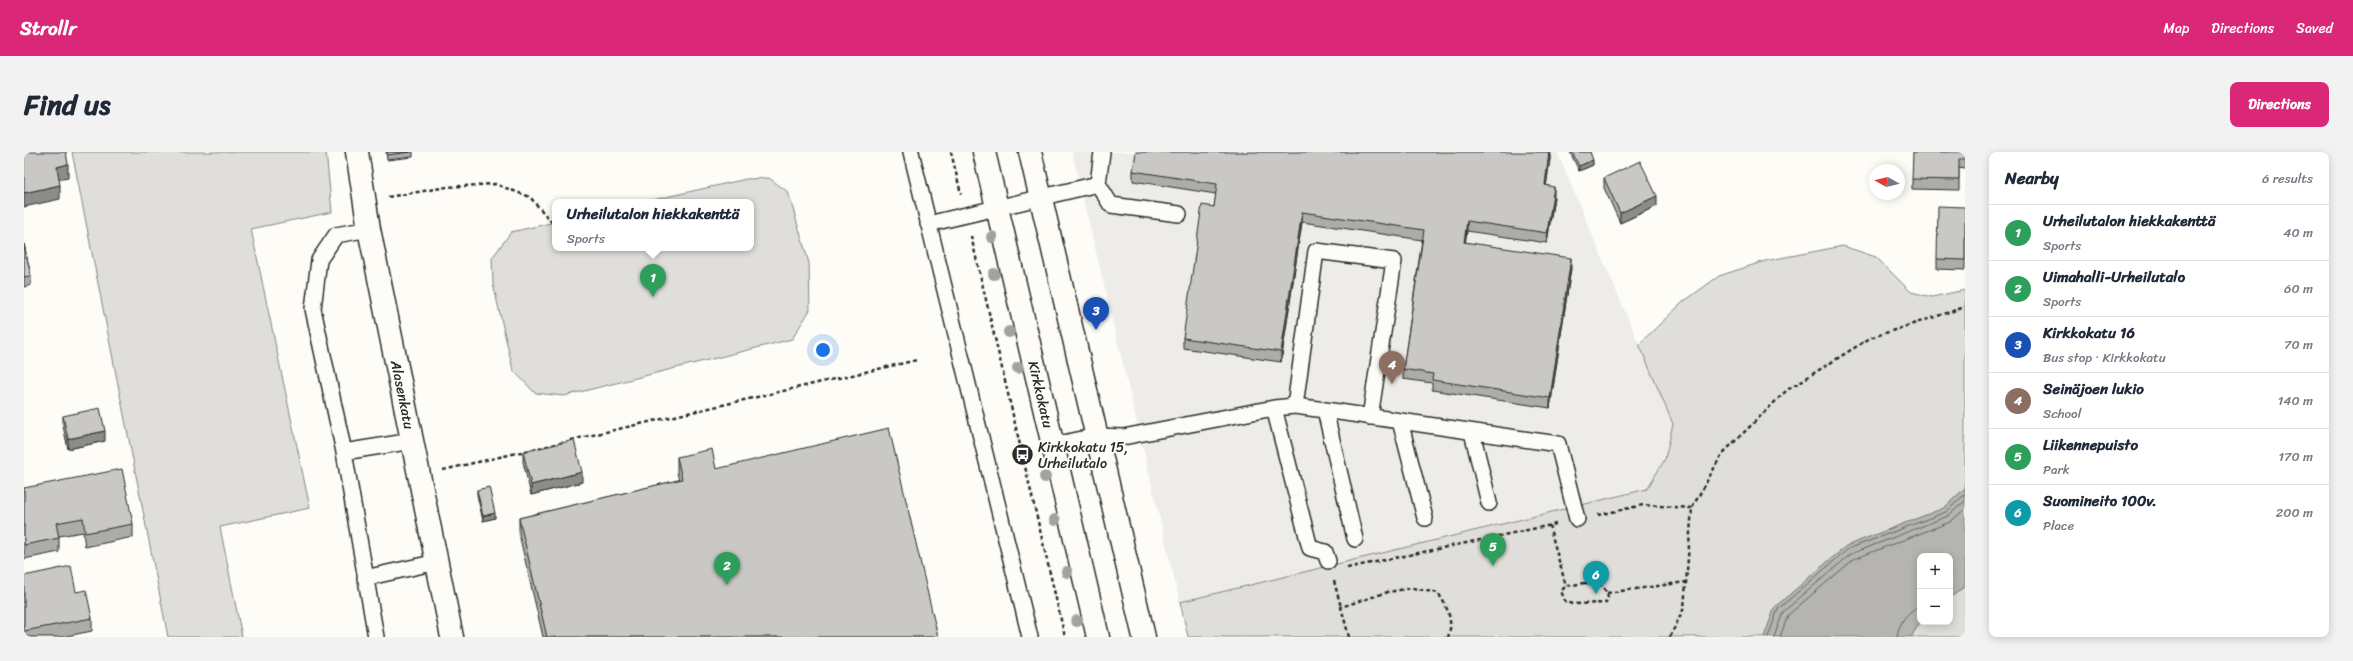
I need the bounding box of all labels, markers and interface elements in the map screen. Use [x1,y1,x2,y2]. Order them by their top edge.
text: Strollr [20,12,76,45]
text: Map [2163,16,2189,41]
text: Directions [2211,16,2274,41]
text: Saved [2296,16,2333,41]
text: Find us [24,80,111,129]
button: Directions [2230,82,2329,127]
text: Nearby [2005,163,2059,193]
north arrow [1869,164,1905,200]
text: 6 results [2262,167,2313,190]
popup [552,199,754,251]
text: Urheilutalon hiekkakenttä [567,201,739,227]
text: Urheilutalon hiekkakenttä [2043,208,2216,234]
text: 1 [2015,221,2021,244]
text: 40 m [2283,221,2313,244]
text: Sports [567,227,605,250]
text: Sports [2043,234,2081,257]
pin: 1 [640,264,666,297]
text: Uimahalli-Urheilutalo [2043,264,2185,290]
text: 2 [2014,277,2022,300]
text: 60 m [2284,277,2313,300]
text: Sports [2043,290,2081,313]
pin: 3 [1083,297,1109,330]
text: Kirkkokatu 16 [2043,320,2135,346]
text: 3 [2014,333,2022,356]
text: 70 m [2284,333,2313,356]
your location [813,340,833,360]
text: Bus stop · Kirkkokatu [2043,346,2166,369]
pin: 4 [1379,351,1405,384]
street label: Alasenkatu [383,357,422,432]
street label: Kirkkokatu [1021,358,1061,431]
text: Seinäjoen lukio [2043,376,2144,402]
text: 4 [2014,389,2022,412]
text: 140 m [2278,389,2313,412]
text: School [2043,402,2081,425]
text: Liikennepuisto [2043,432,2138,458]
place label: Kirkkokatu 15, Urheilutalo [1038,435,1128,476]
bus stop icon: Kirkkokatu 15, Urheilutalo [1010,442,1036,468]
text: 5 [2014,445,2022,468]
text: 170 m [2278,445,2313,468]
text: Park [2043,458,2070,481]
text: Suomineito 100v. [2043,488,2157,514]
text: 6 [2014,501,2022,524]
text: 200 m [2276,501,2313,524]
text: Place [2043,514,2074,537]
pin: 5 [1480,533,1506,566]
pin: 2 [714,552,740,585]
map controls [1917,553,1953,625]
button: + [1917,553,1953,589]
pin: 6 [1583,561,1609,594]
button: − [1917,589,1953,625]

